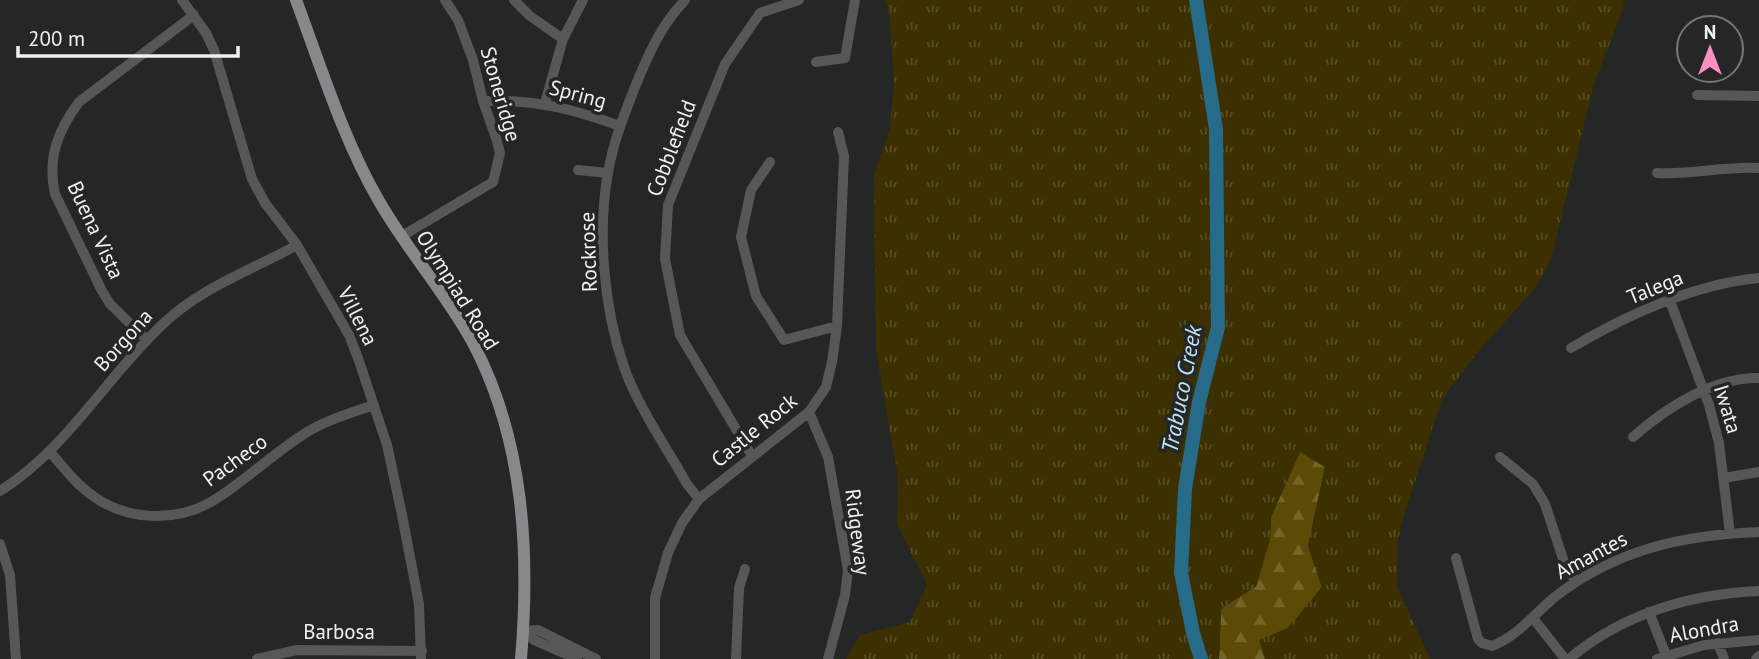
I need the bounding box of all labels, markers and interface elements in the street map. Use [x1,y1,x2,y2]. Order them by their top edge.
scale bar [18,14,238,58]
north arrow [1675,14,1745,84]
text: N [1704,20,1716,44]
text: 200 m [28,25,85,52]
street label: Stoneridge [475,43,527,145]
street label: Spring [546,73,610,115]
street label: Cobblefield [640,96,702,200]
street label: Buena Vista [62,177,130,283]
street label: Rockrose [573,211,603,293]
street label: Olympiad Road [410,225,506,355]
street label: Talega [1623,264,1687,310]
street label: Villena [331,281,384,350]
street label: Borgona [88,303,158,377]
water label: Trabuco Creek [1154,321,1208,455]
street label: Iwata [1708,381,1748,437]
street label: Castle Rock [706,387,802,473]
street label: Pacheco [198,428,272,492]
street label: Ridgeway [839,487,877,577]
street label: Amantes [1550,525,1632,585]
street label: Alondra [1667,610,1741,648]
street label: Barbosa [303,618,375,645]

